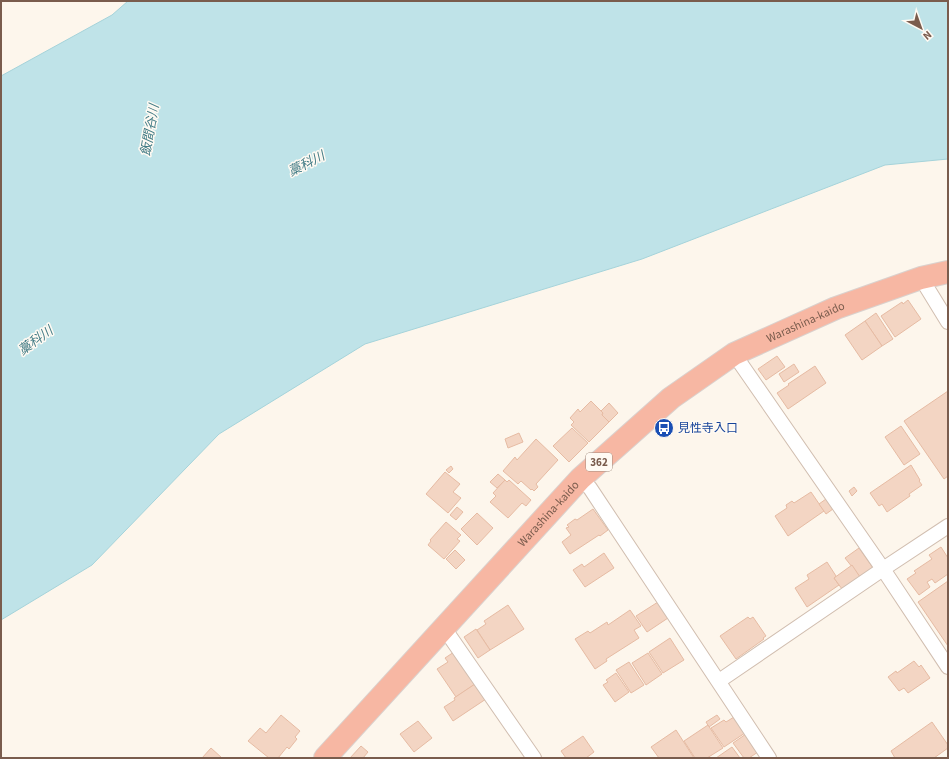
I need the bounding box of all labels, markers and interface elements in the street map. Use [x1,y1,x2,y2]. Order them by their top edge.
north arrow [901,8,941,48]
text: N [920,27,935,43]
water label: 飯間谷川 [137,101,164,157]
water label: 藁科川 [285,146,330,181]
street label: Warashina-kaido [764,298,847,347]
water label: 藁科川 [15,321,58,360]
bus stop icon: 見性寺入口 [653,417,675,439]
place label: 見性寺入口 [678,420,738,437]
road number: 362 [586,453,612,471]
street label: Warashina-kaido [514,477,583,551]

